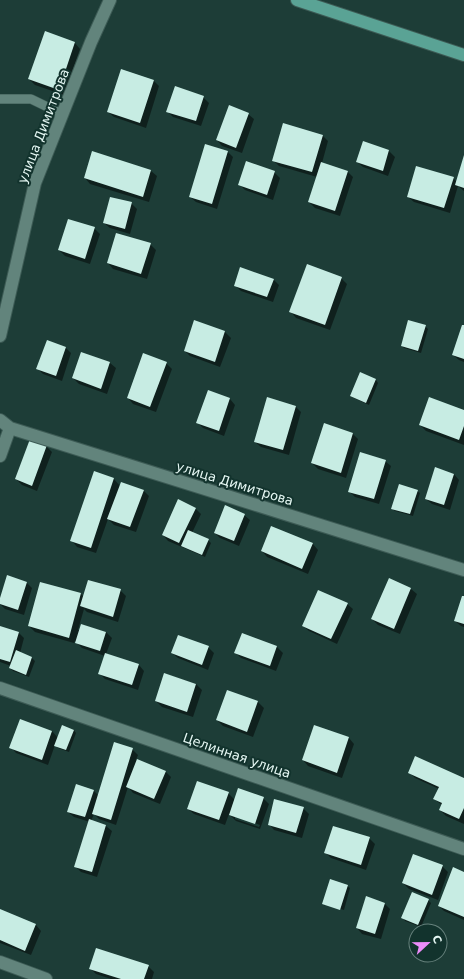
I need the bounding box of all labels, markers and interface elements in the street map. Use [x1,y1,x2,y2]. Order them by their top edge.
street label: улица Димитрова [15,67,72,186]
street label: улица Димитрова [174,459,295,508]
street label: Целинная улица [181,730,293,781]
north arrow [408,923,448,963]
text: С [429,933,444,946]

